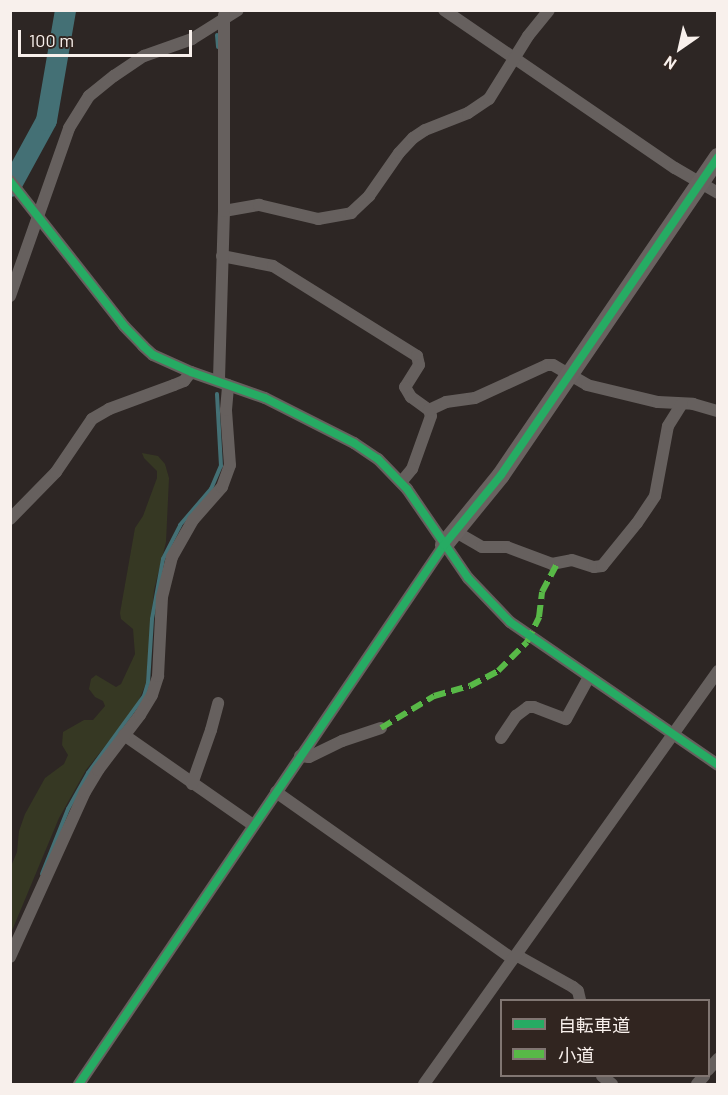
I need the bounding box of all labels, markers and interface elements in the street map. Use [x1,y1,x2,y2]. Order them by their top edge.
scale bar [21,18,195,56]
north arrow [650,18,710,78]
text: 100 m [29,29,74,51]
text: N [660,52,679,74]
legend [500,999,710,1077]
text: 自転車道 [558,1014,630,1036]
text: 小道 [558,1044,594,1066]

